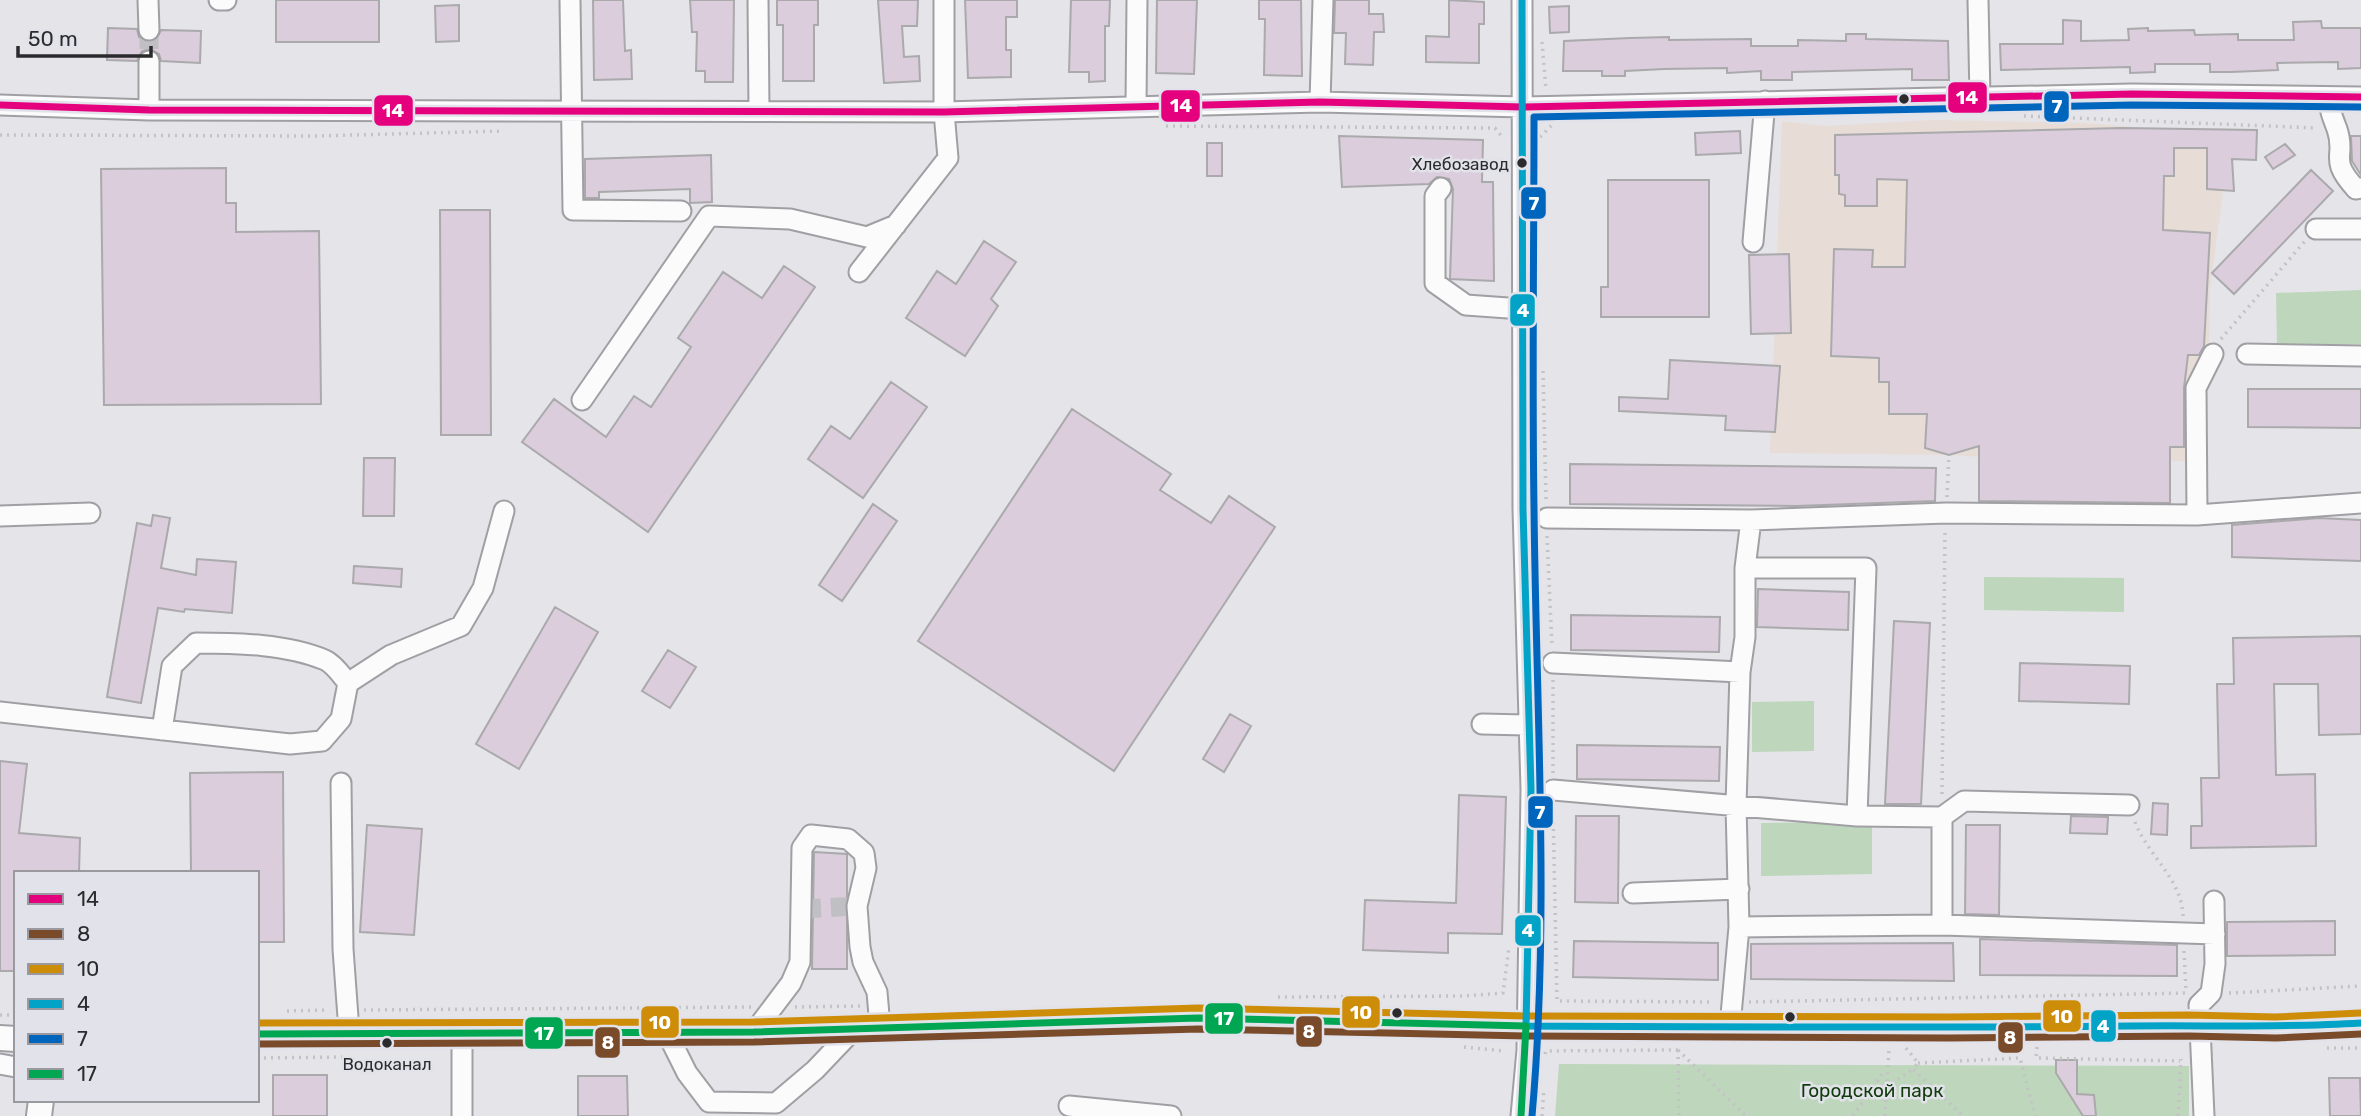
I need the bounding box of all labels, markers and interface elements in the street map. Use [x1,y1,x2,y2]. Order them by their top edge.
scale bar [18,14,150,58]
text: 50 m [28,26,78,51]
line badge: 14 [1947,81,1988,114]
text: 14 [1956,86,1978,109]
line badge: 14 [1160,89,1201,123]
line badge: 7 [2043,90,2070,123]
unlabelled marker [1897,92,1911,106]
line badge: 14 [373,94,414,127]
text: 14 [1170,94,1192,117]
text: 7 [2052,95,2063,118]
text: 14 [382,99,404,122]
place label: Хлебозавод [1412,154,1509,174]
marker: Хлебозавод [1515,156,1529,170]
line badge: 7 [1520,186,1547,220]
text: 7 [1529,192,1540,215]
line badge: 4 [1509,293,1536,327]
text: 4 [1517,299,1530,322]
line badge: 7 [1527,795,1554,829]
text: 7 [1535,801,1546,824]
legend [14,871,259,1102]
text: 14 [77,886,99,911]
line badge: 4 [1514,914,1542,947]
text: 4 [1522,919,1535,942]
text: 8 [77,921,90,946]
text: 10 [77,956,99,981]
text: 4 [77,991,90,1016]
line badge: 10 [1341,995,1381,1029]
line badge: 10 [2042,999,2082,1033]
text: 10 [1350,1001,1372,1024]
line badge: 17 [1204,1002,1244,1035]
line badge: 10 [640,1005,680,1039]
text: 10 [2051,1005,2073,1028]
unlabelled marker [1390,1006,1404,1020]
text: 17 [1214,1007,1234,1030]
line badge: 4 [2090,1009,2117,1043]
unlabelled marker [1783,1010,1797,1024]
text: 10 [649,1011,671,1034]
line badge: 8 [1295,1015,1323,1048]
text: 4 [2097,1015,2110,1038]
line badge: 17 [524,1016,564,1050]
text: 8 [1303,1020,1316,1043]
line badge: 8 [1997,1021,2024,1054]
text: 17 [534,1022,554,1045]
text: 7 [77,1026,88,1051]
line badge: 8 [594,1026,621,1059]
text: 8 [2004,1026,2017,1049]
text: 8 [602,1031,615,1054]
marker: Водоканал [380,1036,394,1050]
place label: Водоканал [342,1054,432,1074]
text: 17 [77,1061,97,1086]
park label: Городской парк [1801,1079,1943,1102]

